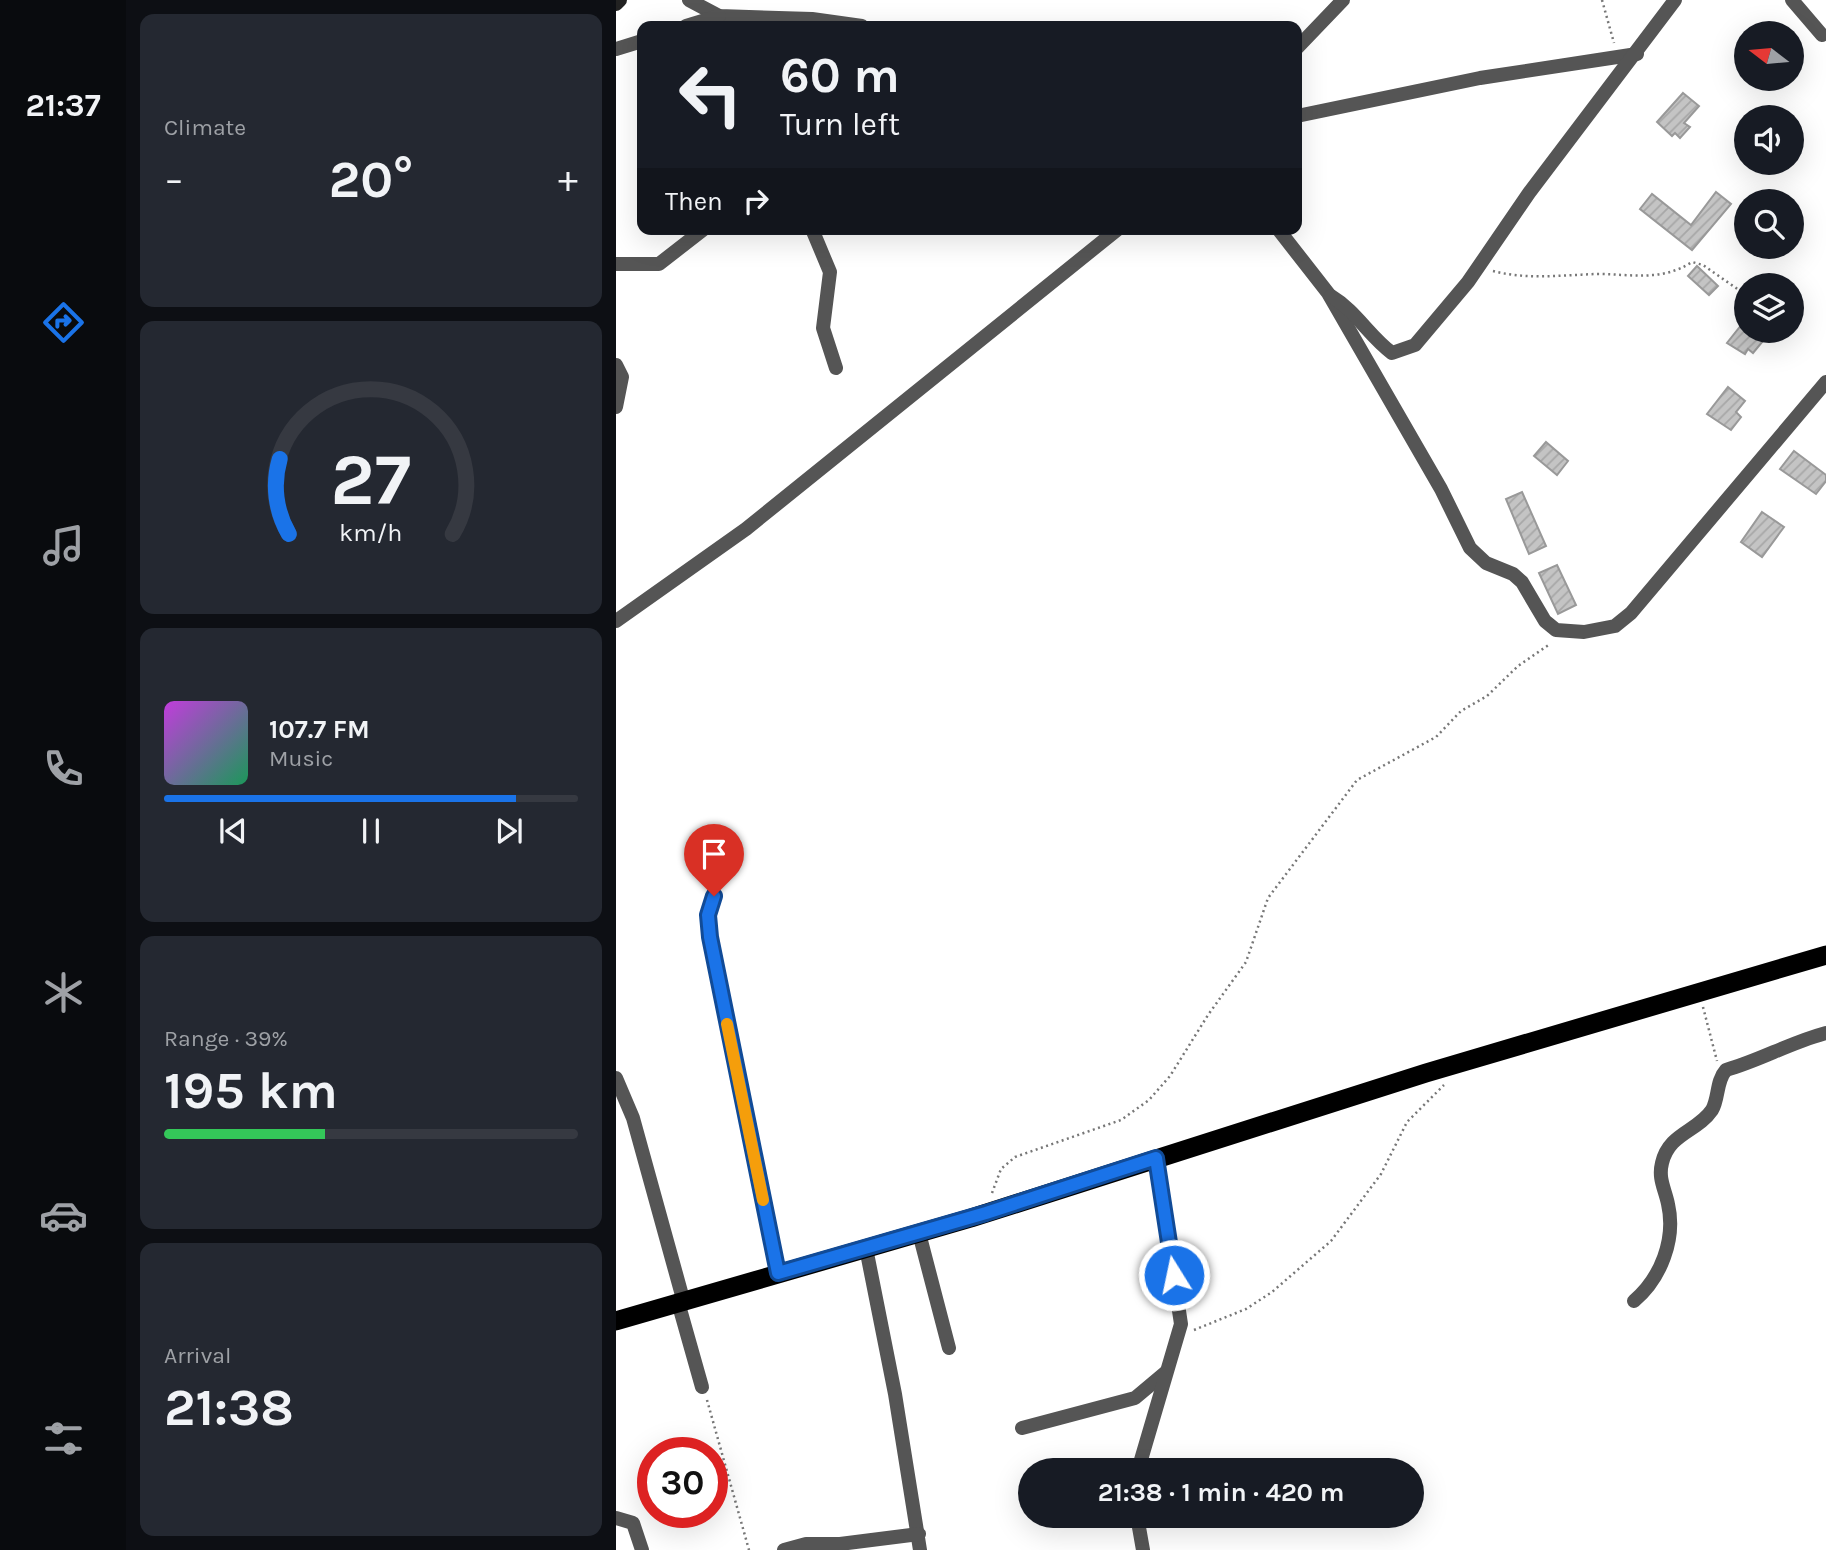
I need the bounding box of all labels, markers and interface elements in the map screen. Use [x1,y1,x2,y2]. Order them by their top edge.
north arrow [1734,21,1804,91]
map controls [1734,21,1804,343]
text: 60 m [780,47,900,104]
icon: left [665,49,756,140]
text: 21:37 [25,87,101,124]
button: sound [1734,105,1804,175]
text: Turn left [780,106,900,143]
text: Climate [164,114,246,141]
text: 20° [329,149,413,210]
text: − [164,157,184,202]
text: + [558,157,578,202]
icon: right [737,182,775,220]
text: Then [665,186,723,217]
button: search [1734,189,1804,259]
button: layers [1734,273,1804,343]
icon: directions [39,298,88,347]
text: 27 [331,437,411,522]
text: km/h [339,518,403,547]
icon: music [39,521,88,570]
text: 107.7 FM [269,714,370,745]
icon: phone [39,744,88,793]
text: Music [269,745,333,772]
icon: previous [214,812,252,850]
icon: pause [352,812,390,850]
icon: next [490,812,528,850]
pin [684,824,744,896]
icon: arrive [695,835,733,873]
icon: climate [39,968,88,1017]
text: Range · 39% [164,1025,288,1052]
text: 195 km [164,1060,338,1121]
icon: car [39,1191,88,1240]
position arrow [1137,1238,1211,1312]
text: Arrival [164,1342,231,1369]
text: 21:38 [164,1377,294,1438]
icon: filters [39,1414,88,1463]
speed limit sign: 30 [637,1437,728,1528]
text: 21:38 · 1 min · 420 m [1098,1477,1344,1508]

